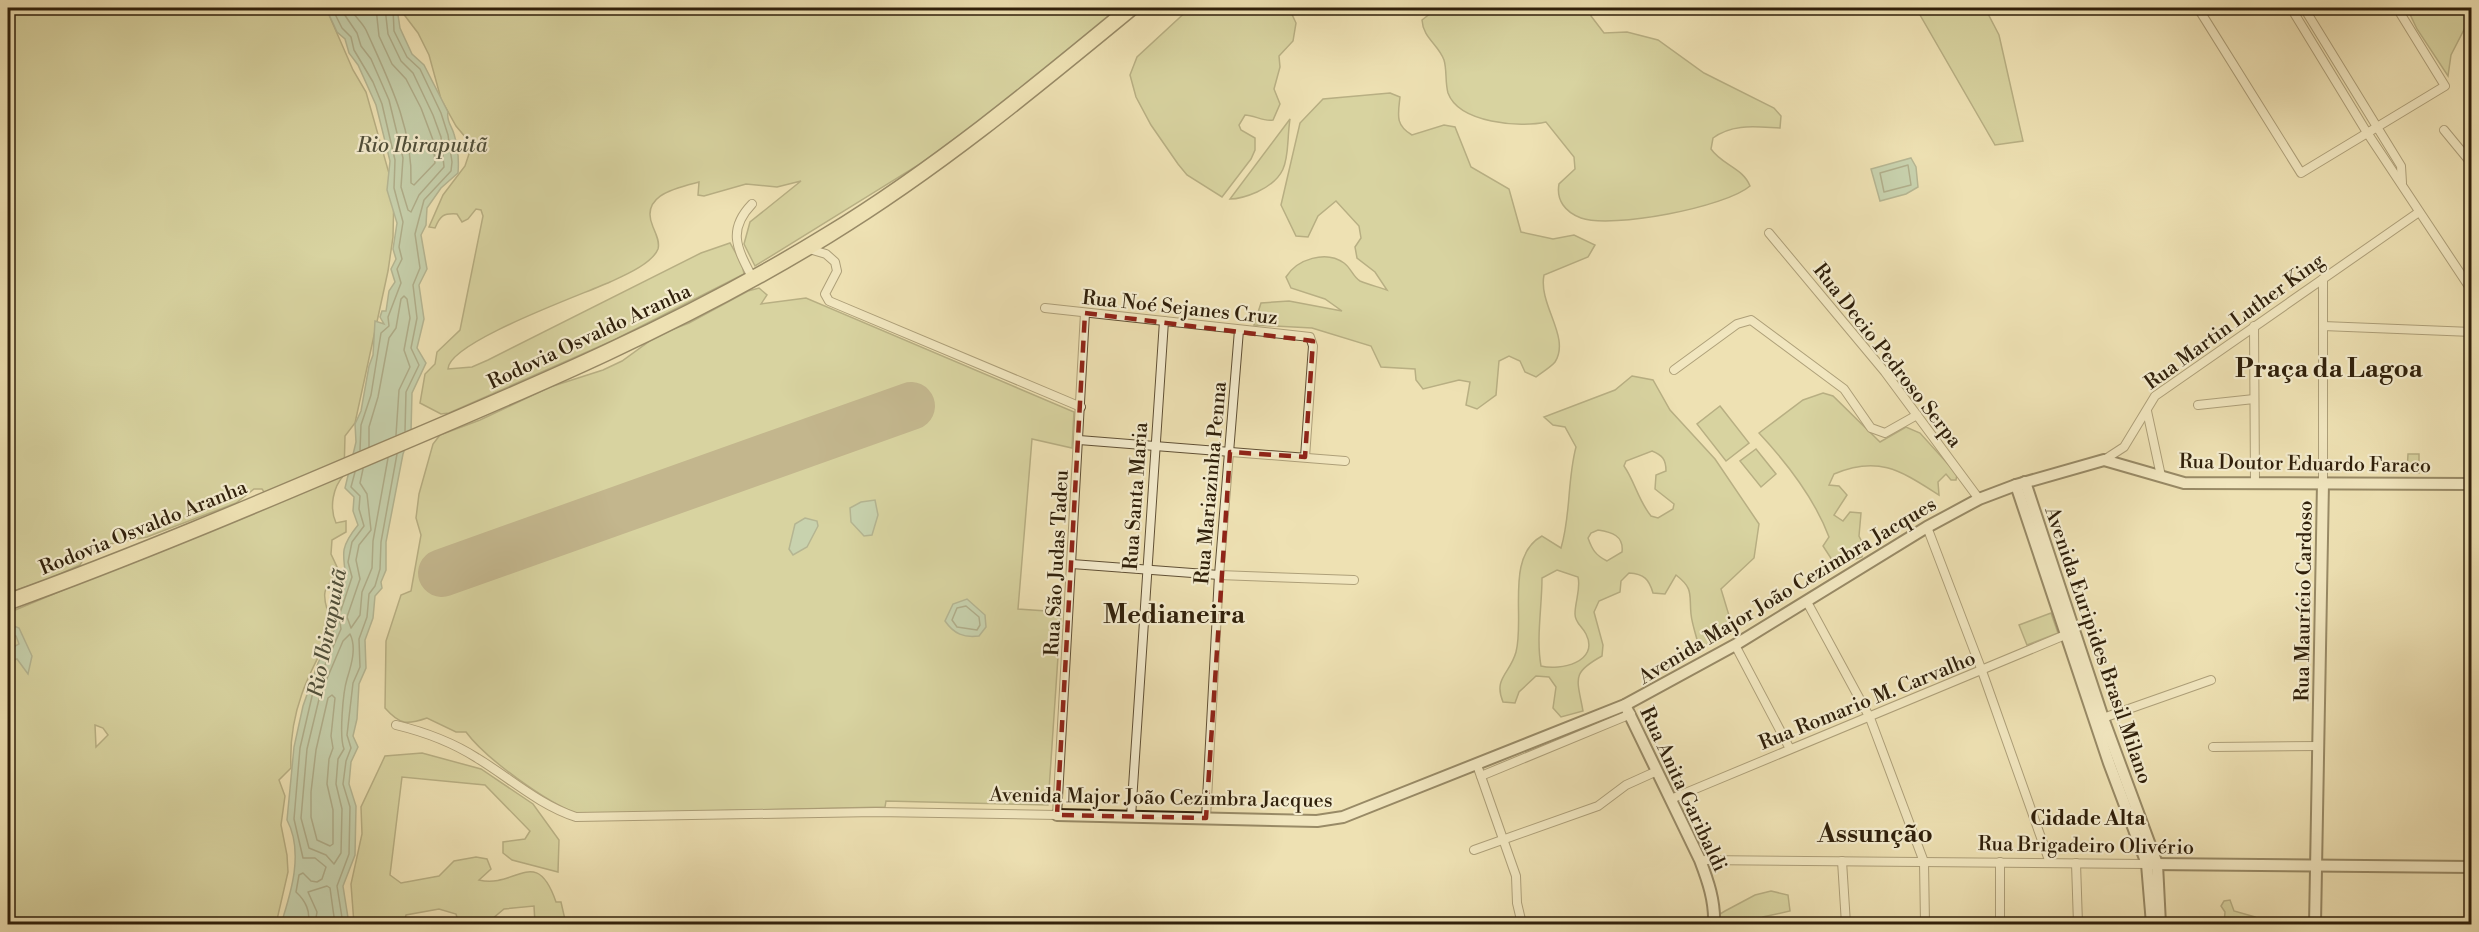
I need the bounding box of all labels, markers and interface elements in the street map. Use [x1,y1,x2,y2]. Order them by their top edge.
water label: Rio Ibirapuitã [356,133,488,159]
street label: Rua Martin Luther King [2140,248,2330,396]
street label: Rua Decio Pedroso Serpa [1807,259,1967,454]
street label: Rodovia Osvaldo Aranha [484,279,696,396]
street label: Rua Noé Sejanes Cruz [1081,286,1279,331]
district label: Praça da Lagoa [2235,353,2424,385]
street label: Rua Mariazinha Penna [1190,380,1233,586]
street label: Rua Santa Maria [1119,420,1154,571]
street label: Rua Doutor Eduardo Faraco [2179,450,2431,479]
street label: Rua São Judas Tadeu [1040,469,1075,657]
street label: Rodovia Osvaldo Aranha [36,475,252,582]
street label: Avenida Major João Cezimbra Jacques [1633,492,1941,691]
street label: Rua Maurício Cardoso [2290,500,2319,702]
street label: Avenida Euripides Brasil Milano [2038,503,2157,787]
water label: Rio Ibirapuitã [303,566,353,701]
district label: Medianeira [1103,599,1246,631]
street label: Rua Romario M. Carvalho [1755,646,1980,756]
street label: Rua Anita Garibaldi [1633,703,1732,876]
street label: Avenida Major João Cezimbra Jacques [988,783,1333,814]
district label: Cidade Alta [2030,806,2146,832]
district label: Assunção [1816,818,1933,850]
street label: Rua Brigadeiro Olivério [1978,832,2194,861]

